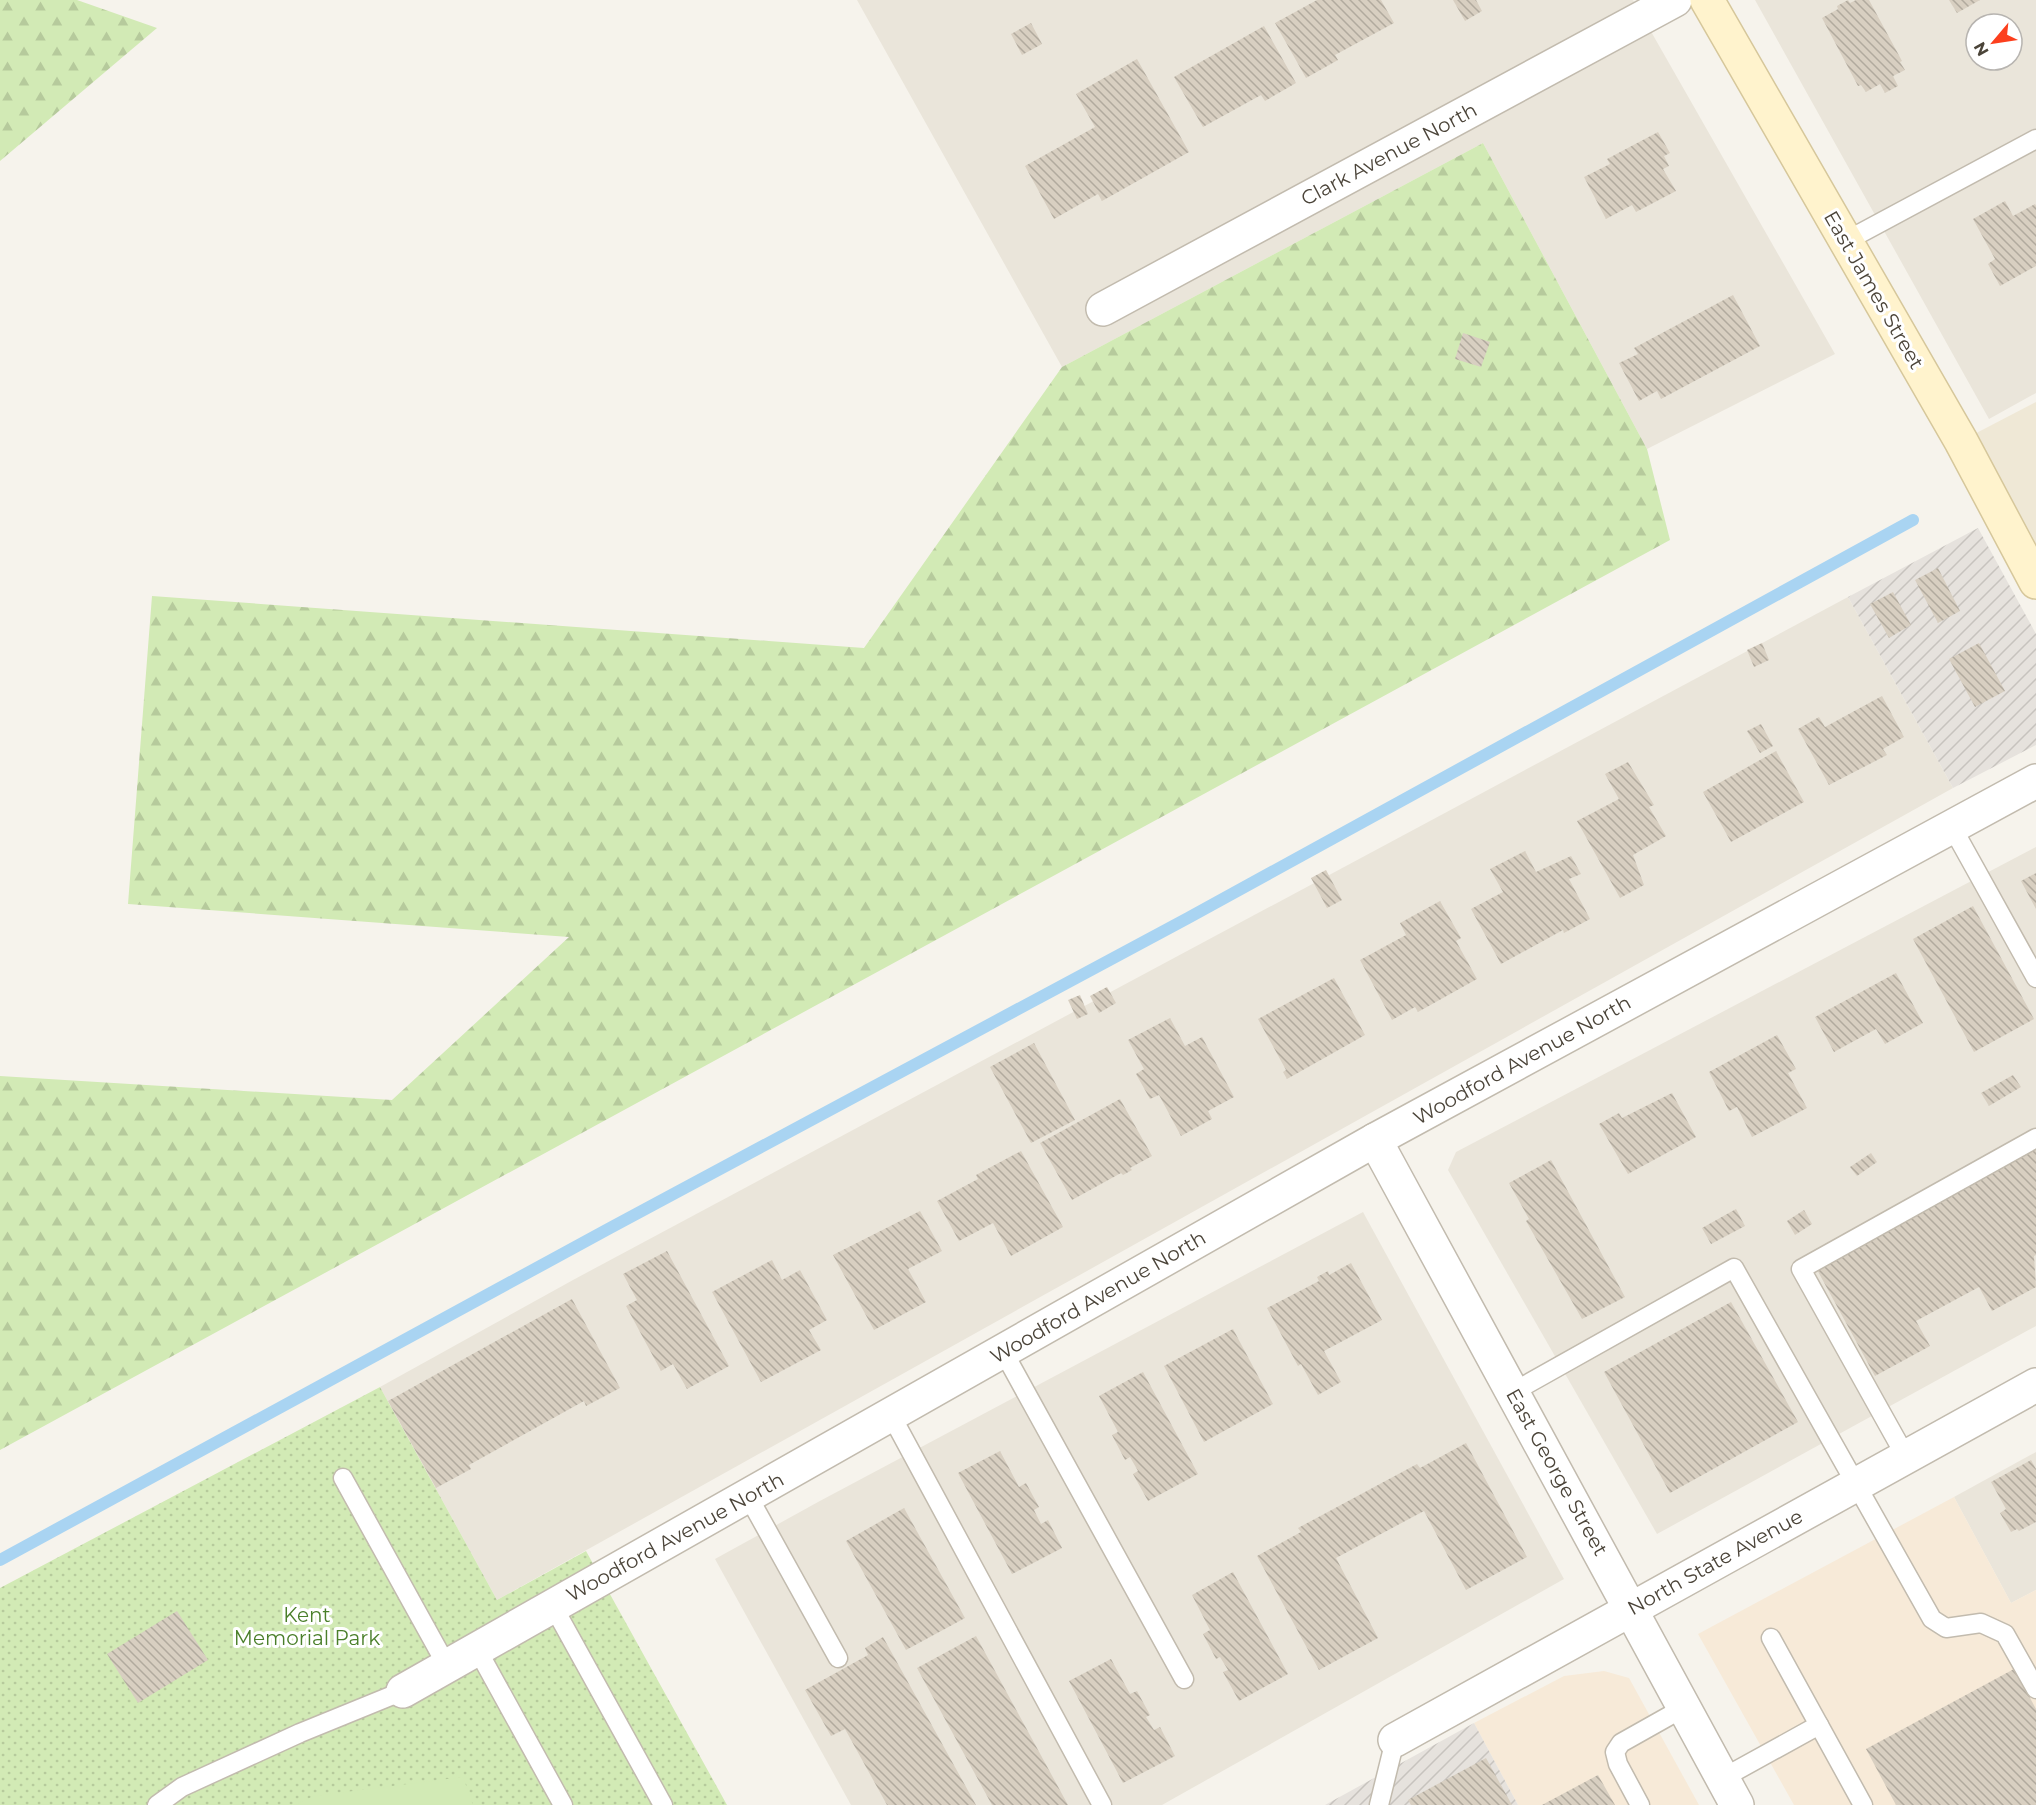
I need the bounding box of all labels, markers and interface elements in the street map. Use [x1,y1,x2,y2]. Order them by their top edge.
north arrow [1964,12,2024,72]
text: N [1970,39,1993,59]
street label: Clark Avenue North [1297,97,1481,211]
street label: East James Street [1819,207,1929,373]
street label: Woodford Avenue North [1409,990,1635,1130]
street label: Woodford Avenue North [986,1225,1210,1369]
street label: East George Street [1501,1384,1613,1560]
street label: Woodford Avenue North [562,1467,788,1607]
street label: North State Avenue [1623,1504,1807,1620]
park label: Kent Memorial Park [234,1603,380,1650]

